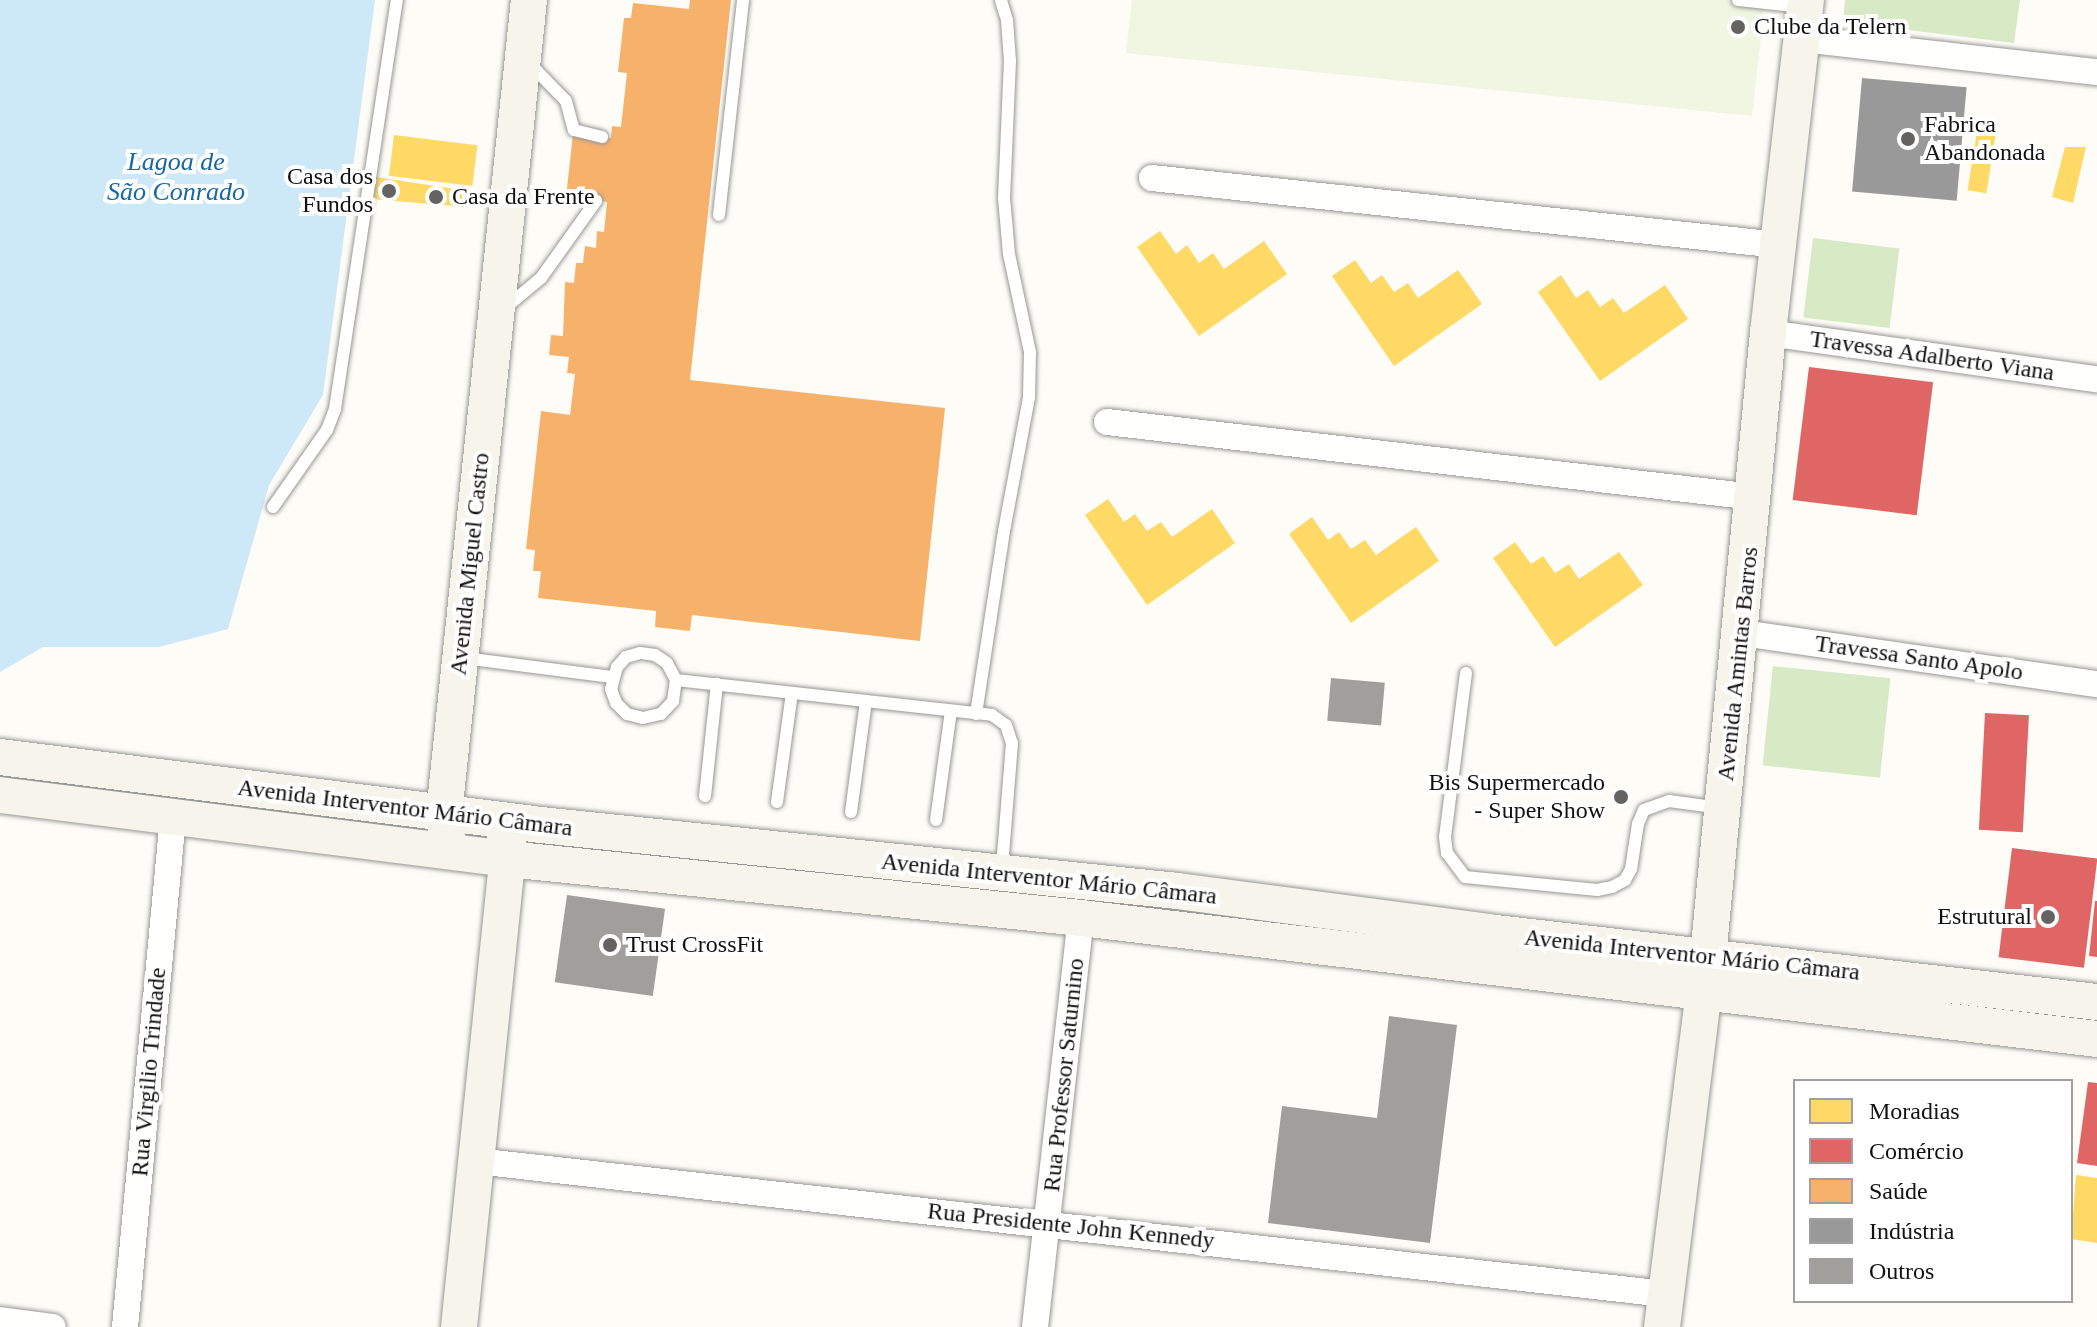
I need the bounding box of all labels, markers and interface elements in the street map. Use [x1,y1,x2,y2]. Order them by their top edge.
place label: Clube da Telern [1754,13,1907,41]
marker: Clube da Telern [1729,18,1747,36]
place label: Fabrica Abandonada [1924,111,2045,167]
marker: Fabrica Abandonada [1899,130,1917,148]
water label: Lagoa de São Conrado [107,146,245,208]
place label: Casa dos Fundos [287,163,373,219]
marker: Casa dos Fundos [380,182,398,200]
place label: Casa da Frente [452,183,595,211]
marker: Casa da Frente [427,188,445,206]
street label: Travessa Adalberto Viana [1807,324,2057,388]
street label: Avenida Miguel Castro [444,451,496,677]
street label: Avenida Amintas Barros [1711,545,1765,783]
street label: Travessa Santo Apolo [1812,629,2026,687]
place label: Bis Supermercado - Super Show [1428,769,1605,825]
street label: Avenida Interventor Mário Câmara [236,773,574,843]
marker: Bis Supermercado - Super Show [1612,788,1630,806]
street label: Avenida Interventor Mário Câmara [880,847,1218,911]
place label: Estrutural [1937,903,2032,931]
marker: Estrutural [2039,908,2057,926]
street label: Avenida Interventor Mário Câmara [1523,923,1861,987]
place label: Trust CrossFit [626,931,763,959]
marker: Trust CrossFit [601,936,619,954]
street label: Rua Professor Saturnino [1037,957,1091,1193]
street label: Rua Virgilio Trindade [125,966,173,1178]
legend [1793,1079,2073,1303]
text: Moradias [1869,1098,1960,1124]
text: Comércio [1869,1138,1964,1164]
text: Saúde [1869,1178,1928,1204]
street label: Rua Presidente John Kennedy [926,1197,1216,1255]
text: Indústria [1869,1218,1954,1244]
text: Outros [1869,1258,1934,1284]

